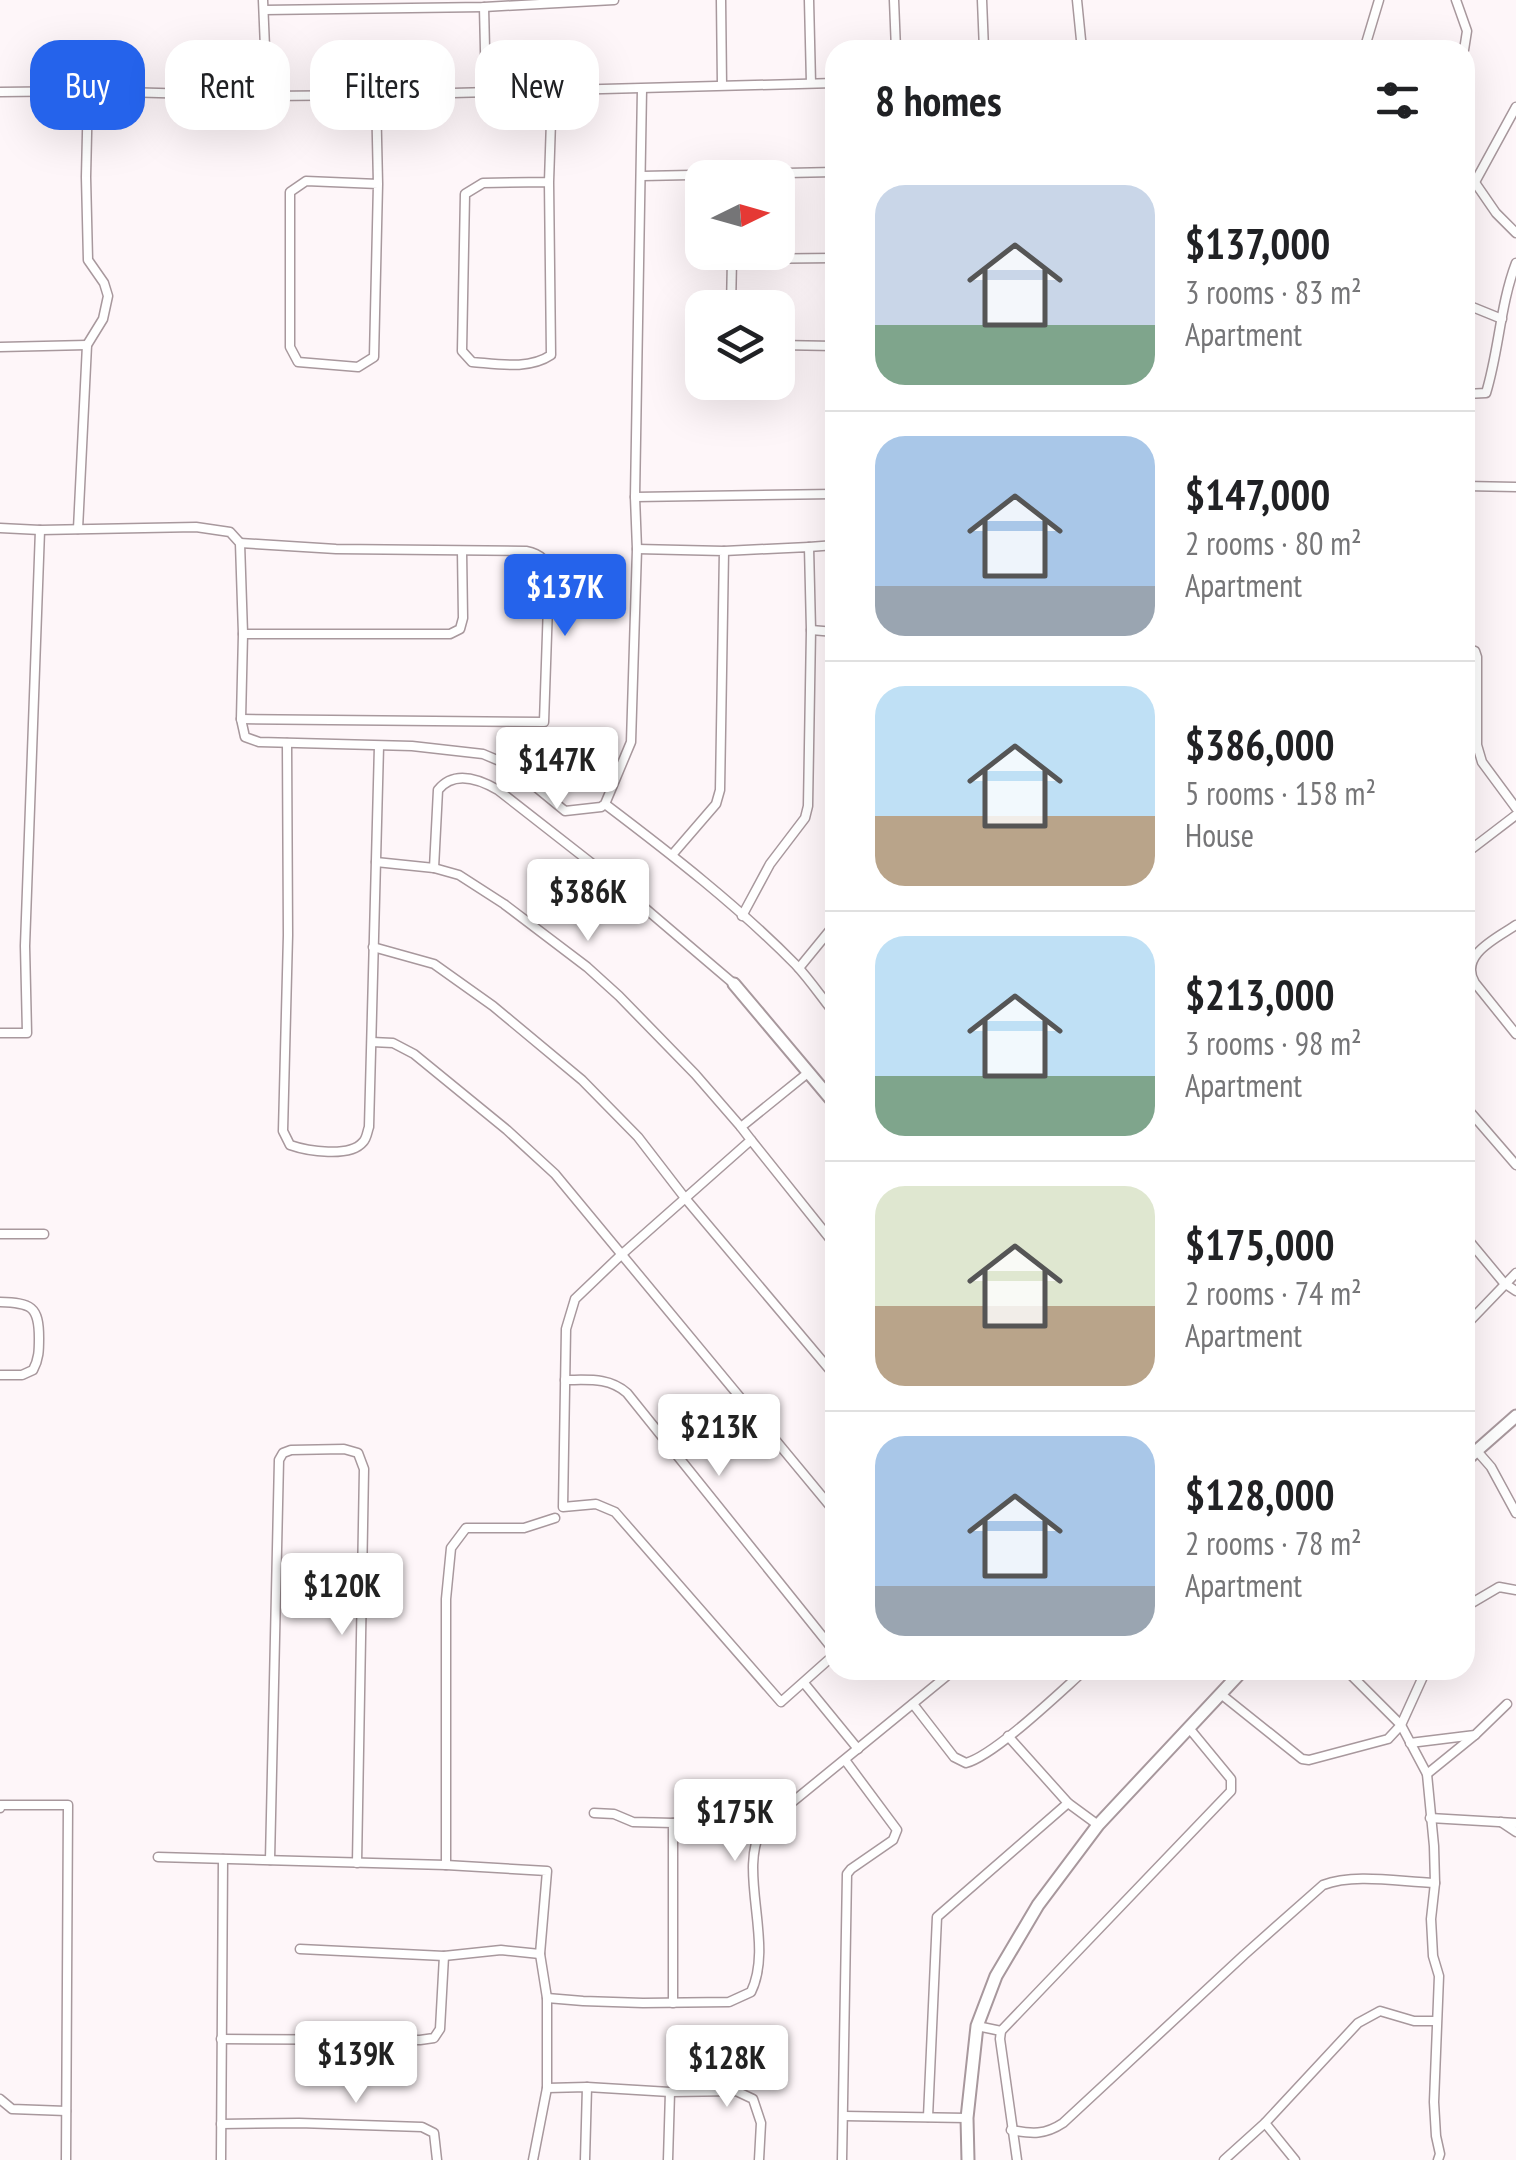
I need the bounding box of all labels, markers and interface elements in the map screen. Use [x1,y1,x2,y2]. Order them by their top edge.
chip: Buy [30,40,145,130]
chip: Rent [165,40,290,130]
chip: Filters [310,40,455,130]
chip: New [475,40,599,130]
text: 8 homes [875,73,1002,128]
icon: filters [1370,73,1425,128]
north arrow [685,160,795,270]
map controls [685,160,795,400]
text: $137,000 [1185,216,1330,271]
icon: home [955,225,1075,345]
text: 3 rooms · 83 m² [1185,271,1362,313]
button: layers [685,290,795,400]
text: Apartment [1185,313,1302,355]
text: $147,000 [1185,467,1330,522]
icon: home [955,476,1075,596]
text: 2 rooms · 80 m² [1185,522,1362,564]
pin: $137K [495,554,635,639]
text: Apartment [1185,564,1302,606]
text: $137K [526,565,604,607]
text: $386,000 [1185,717,1335,772]
icon: home [955,726,1075,846]
pin: $147K [487,727,627,812]
text: $147K [518,738,596,780]
text: 5 rooms · 158 m² [1185,772,1376,814]
text: House [1185,814,1254,856]
pin: $386K [518,859,658,944]
text: $386K [549,870,627,912]
text: $213,000 [1185,967,1335,1022]
icon: home [955,976,1075,1096]
text: 3 rooms · 98 m² [1185,1022,1362,1064]
text: Apartment [1185,1064,1302,1106]
text: $175,000 [1185,1217,1335,1272]
icon: home [955,1226,1075,1346]
text: 2 rooms · 74 m² [1185,1272,1362,1314]
text: Apartment [1185,1314,1302,1356]
pin: $213K [649,1394,789,1479]
text: $213K [680,1405,758,1447]
text: $128,000 [1185,1467,1335,1522]
icon: home [955,1476,1075,1596]
text: 2 rooms · 78 m² [1185,1522,1362,1564]
pin: $120K [272,1553,412,1638]
text: $120K [303,1564,381,1606]
text: Apartment [1185,1564,1302,1606]
pin: $175K [665,1779,805,1864]
text: $175K [696,1790,774,1832]
pin: $139K [286,2021,426,2106]
pin: $128K [657,2025,797,2110]
text: $139K [317,2032,395,2074]
text: $128K [688,2036,766,2078]

